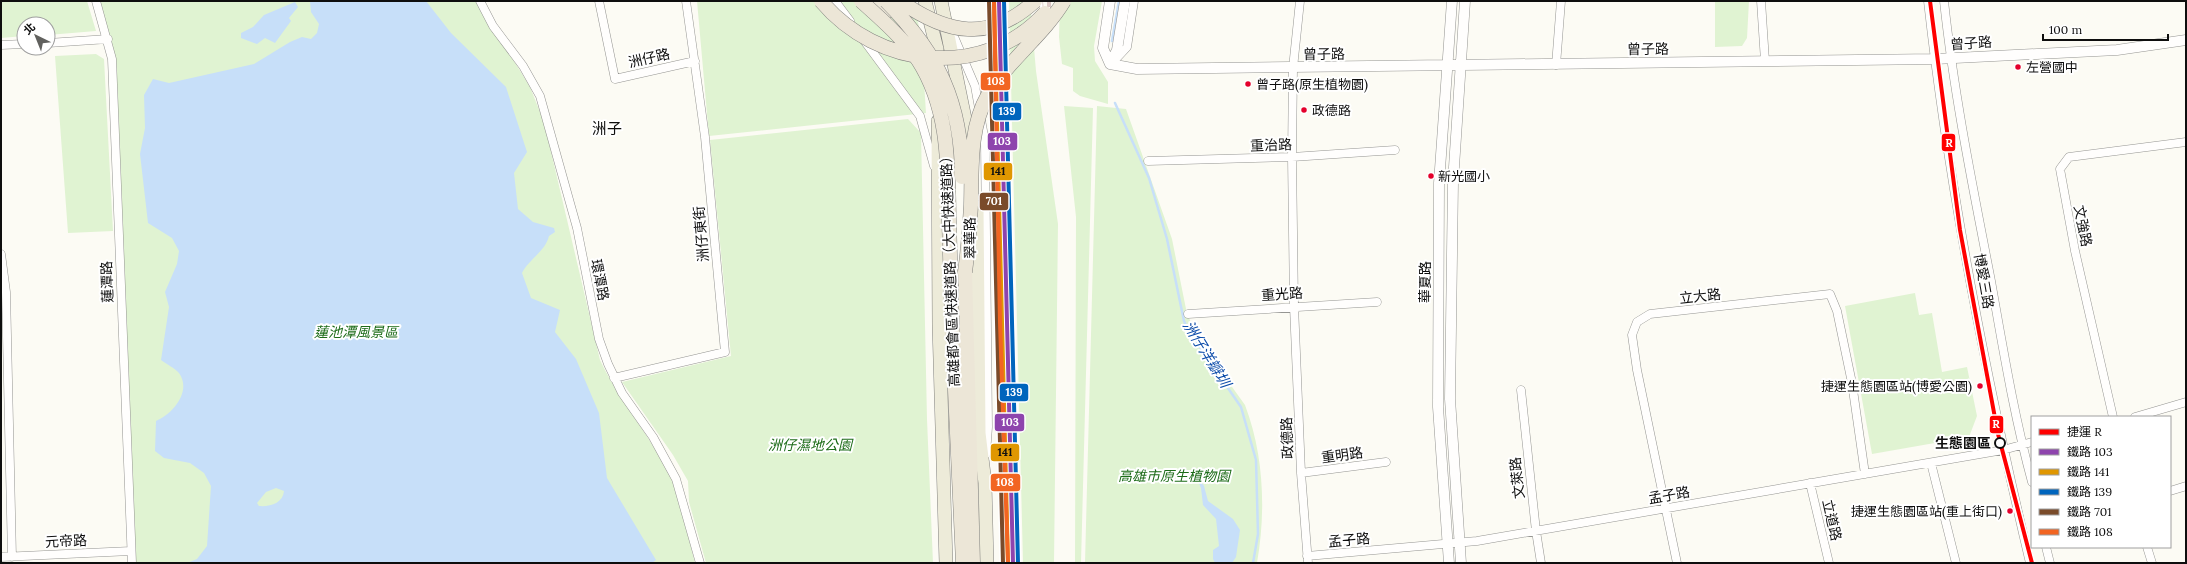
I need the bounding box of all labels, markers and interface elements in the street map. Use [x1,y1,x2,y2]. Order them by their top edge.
north arrow [16,16,56,56]
scale bar [2043,16,2168,42]
text: 北 [20,20,38,38]
text: 100 m [2049,22,2082,37]
street label: 曾子路 [1949,33,1993,53]
street label: 曾子路 [1627,40,1669,58]
street label: 洲仔路 [627,45,671,71]
street label: 曾子路 [1303,45,1345,63]
place label: 左營國中 [2026,59,2078,76]
marker: 左營國中 [2013,62,2023,72]
line badge: 108 [980,72,1011,91]
text: 108 [987,74,1005,88]
place label: 曾子路(原生植物園) [1256,76,1368,93]
marker: 曾子路(原生植物園) [1243,79,1253,89]
line badge: 139 [992,102,1022,121]
place label: 政德路 [1312,102,1351,119]
text: 139 [999,104,1015,118]
marker: 政德路 [1299,105,1309,115]
district label: 洲子 [592,119,622,138]
line badge: 103 [987,132,1018,151]
line badge: R [1941,133,1956,152]
text: 103 [993,134,1011,148]
street label: 重治路 [1250,135,1292,155]
text: R [1945,136,1953,150]
street label: 高雄都會區快速道路（大中快速道路） [937,149,963,387]
line badge: 141 [983,162,1013,181]
text: 141 [991,164,1006,178]
place label: 新光國小 [1438,168,1490,185]
marker: 新光國小 [1426,171,1436,181]
line badge: 701 [979,192,1009,211]
text: 701 [986,194,1003,208]
street label: 文強路 [2070,204,2096,248]
street label: 洲仔東街 [690,205,712,263]
street label: 翠華路 [961,217,979,259]
street label: 博愛三路 [1970,252,1998,310]
street label: 環潭路 [587,258,613,302]
street label: 蓮潭路 [97,261,117,303]
street label: 華夏路 [1416,261,1434,303]
street label: 重光路 [1260,284,1304,304]
street label: 立大路 [1678,285,1722,307]
water label: 洲仔洋瓣圳 [1179,317,1236,393]
park label: 蓮池潭風景區 [314,323,400,341]
place label: 捷運生態園區站(博愛公園) [1821,378,1972,395]
marker: 捷運生態園區站(博愛公園) [1975,381,1985,391]
line badge: 139 [999,383,1029,402]
text: 139 [1006,385,1022,399]
line badge: 103 [994,413,1025,432]
text: 103 [1001,415,1019,429]
line badge: R [1989,415,2004,434]
legend [2031,416,2171,548]
street label: 政德路 [1277,417,1297,459]
text: R [1992,417,2000,431]
text: 捷運 R [2067,424,2102,439]
place label: 生態園區 [1935,434,1991,452]
park label: 洲仔濕地公園 [768,436,854,454]
marker: 生態園區 [1994,437,2006,449]
line badge: 141 [990,443,1020,462]
street label: 重明路 [1320,443,1364,467]
text: 鐵路 103 [2067,444,2113,459]
text: 141 [998,445,1013,459]
street label: 文萊路 [1506,456,1528,500]
text: 鐵路 141 [2067,464,2109,479]
park label: 高雄市原生植物園 [1118,467,1232,485]
line badge: 108 [990,473,1021,492]
text: 108 [996,475,1014,489]
street label: 孟子路 [1647,482,1691,508]
text: 鐵路 139 [2067,484,2112,499]
street label: 立道路 [1819,498,1845,542]
place label: 捷運生態園區站(重上街口) [1851,503,2002,520]
text: 鐵路 701 [2067,504,2112,519]
marker: 捷運生態園區站(重上街口) [2005,506,2015,516]
text: 鐵路 108 [2067,524,2113,539]
street label: 孟子路 [1327,529,1371,551]
street label: 元帝路 [45,531,87,551]

